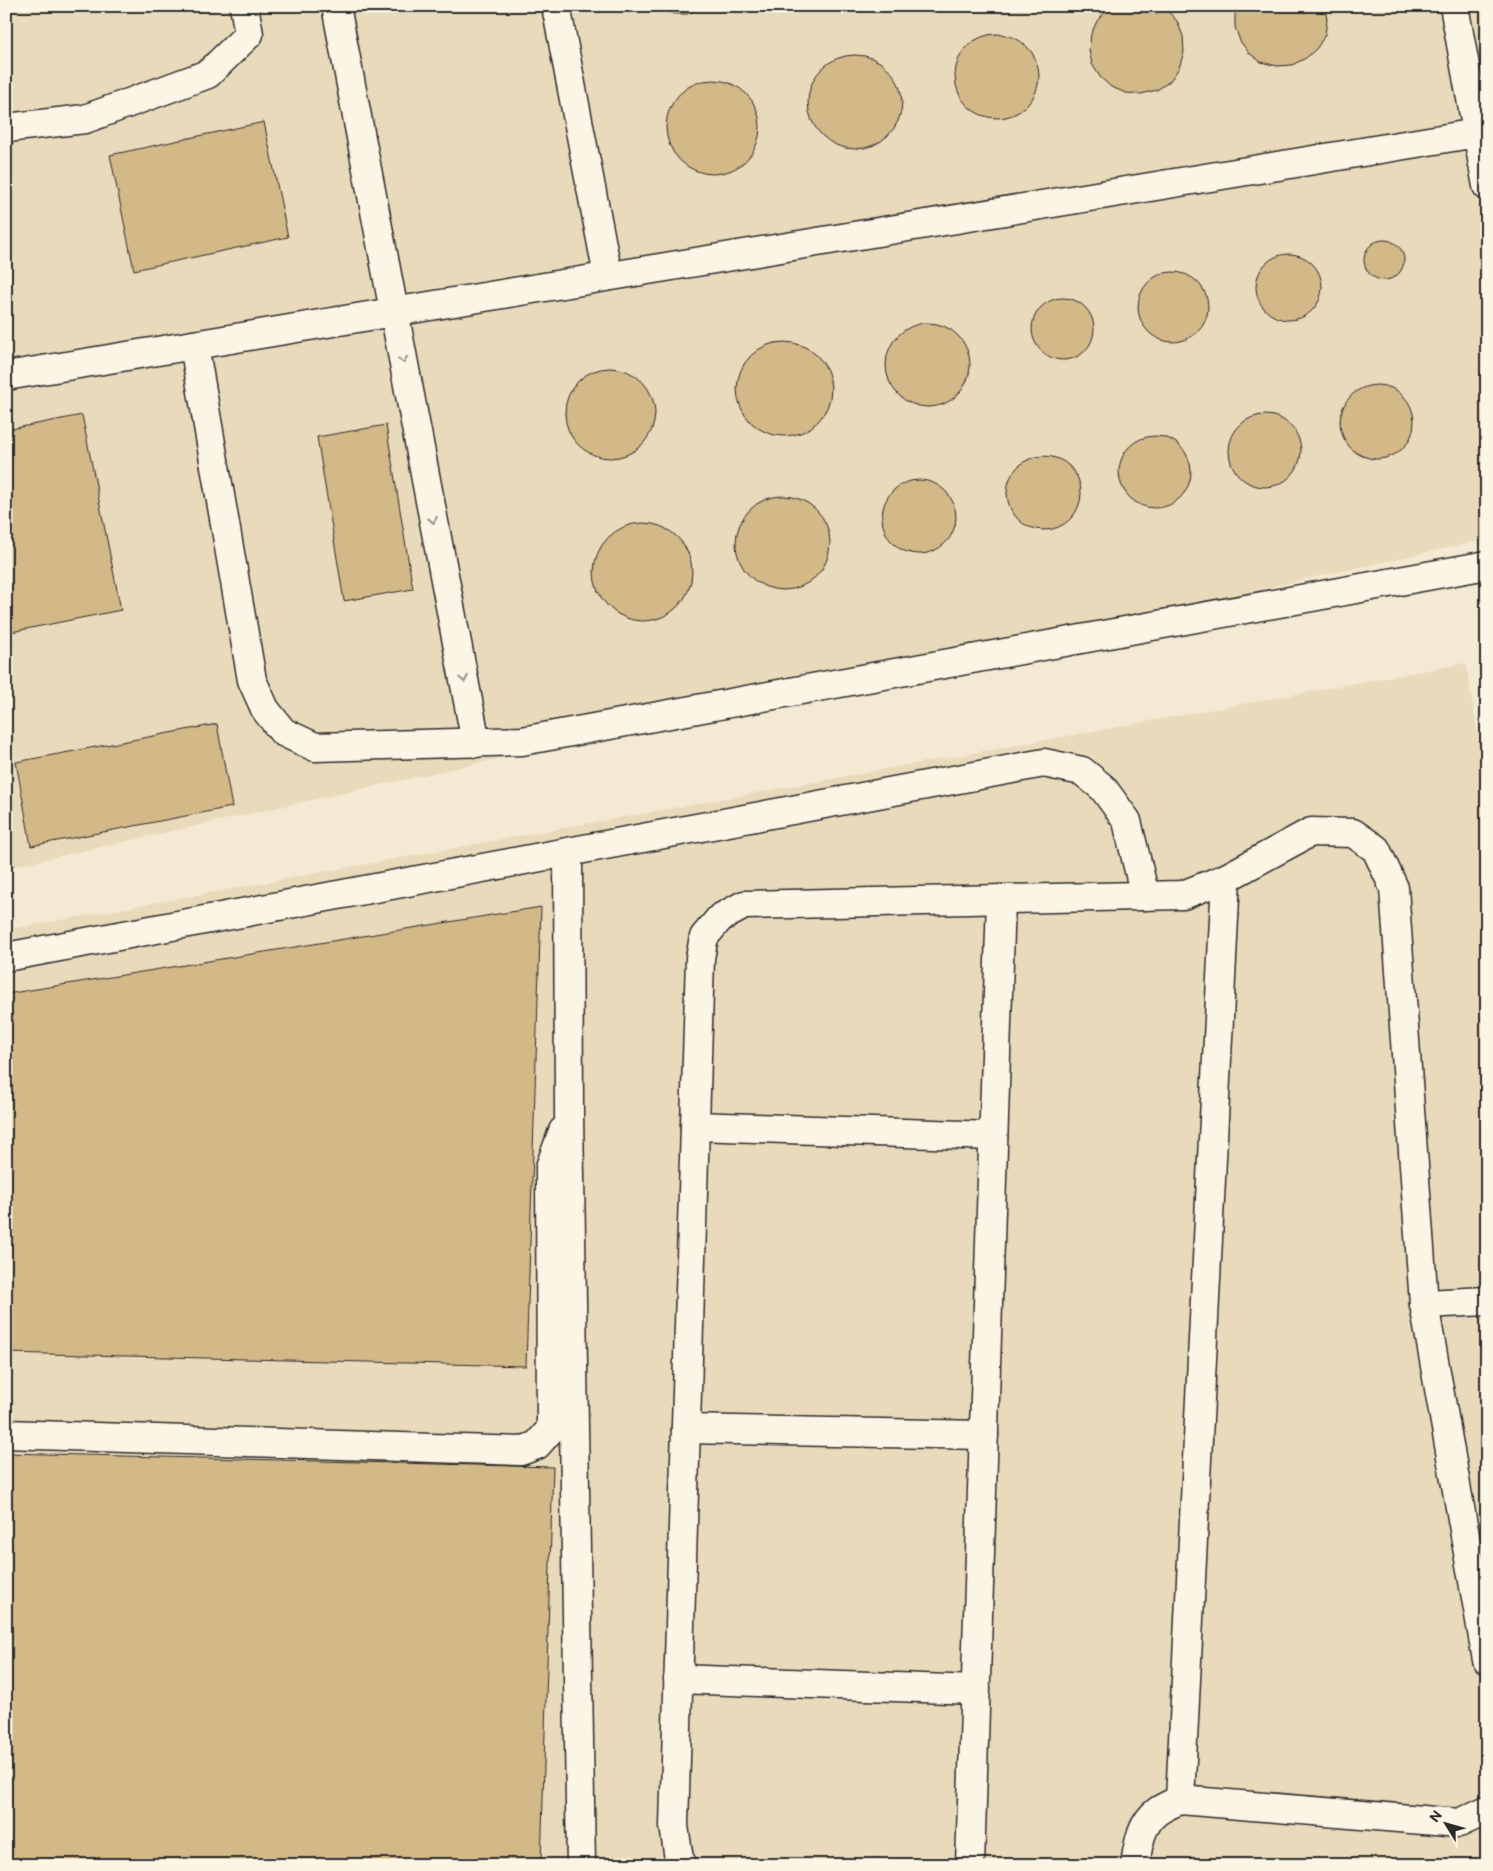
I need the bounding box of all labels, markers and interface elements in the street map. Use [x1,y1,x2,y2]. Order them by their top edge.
one-way arrow [397,355,408,364]
one-way arrow [428,515,438,524]
one-way arrow [458,675,468,684]
north arrow [1420,1798,1470,1848]
text: N [1426,1807,1446,1826]

